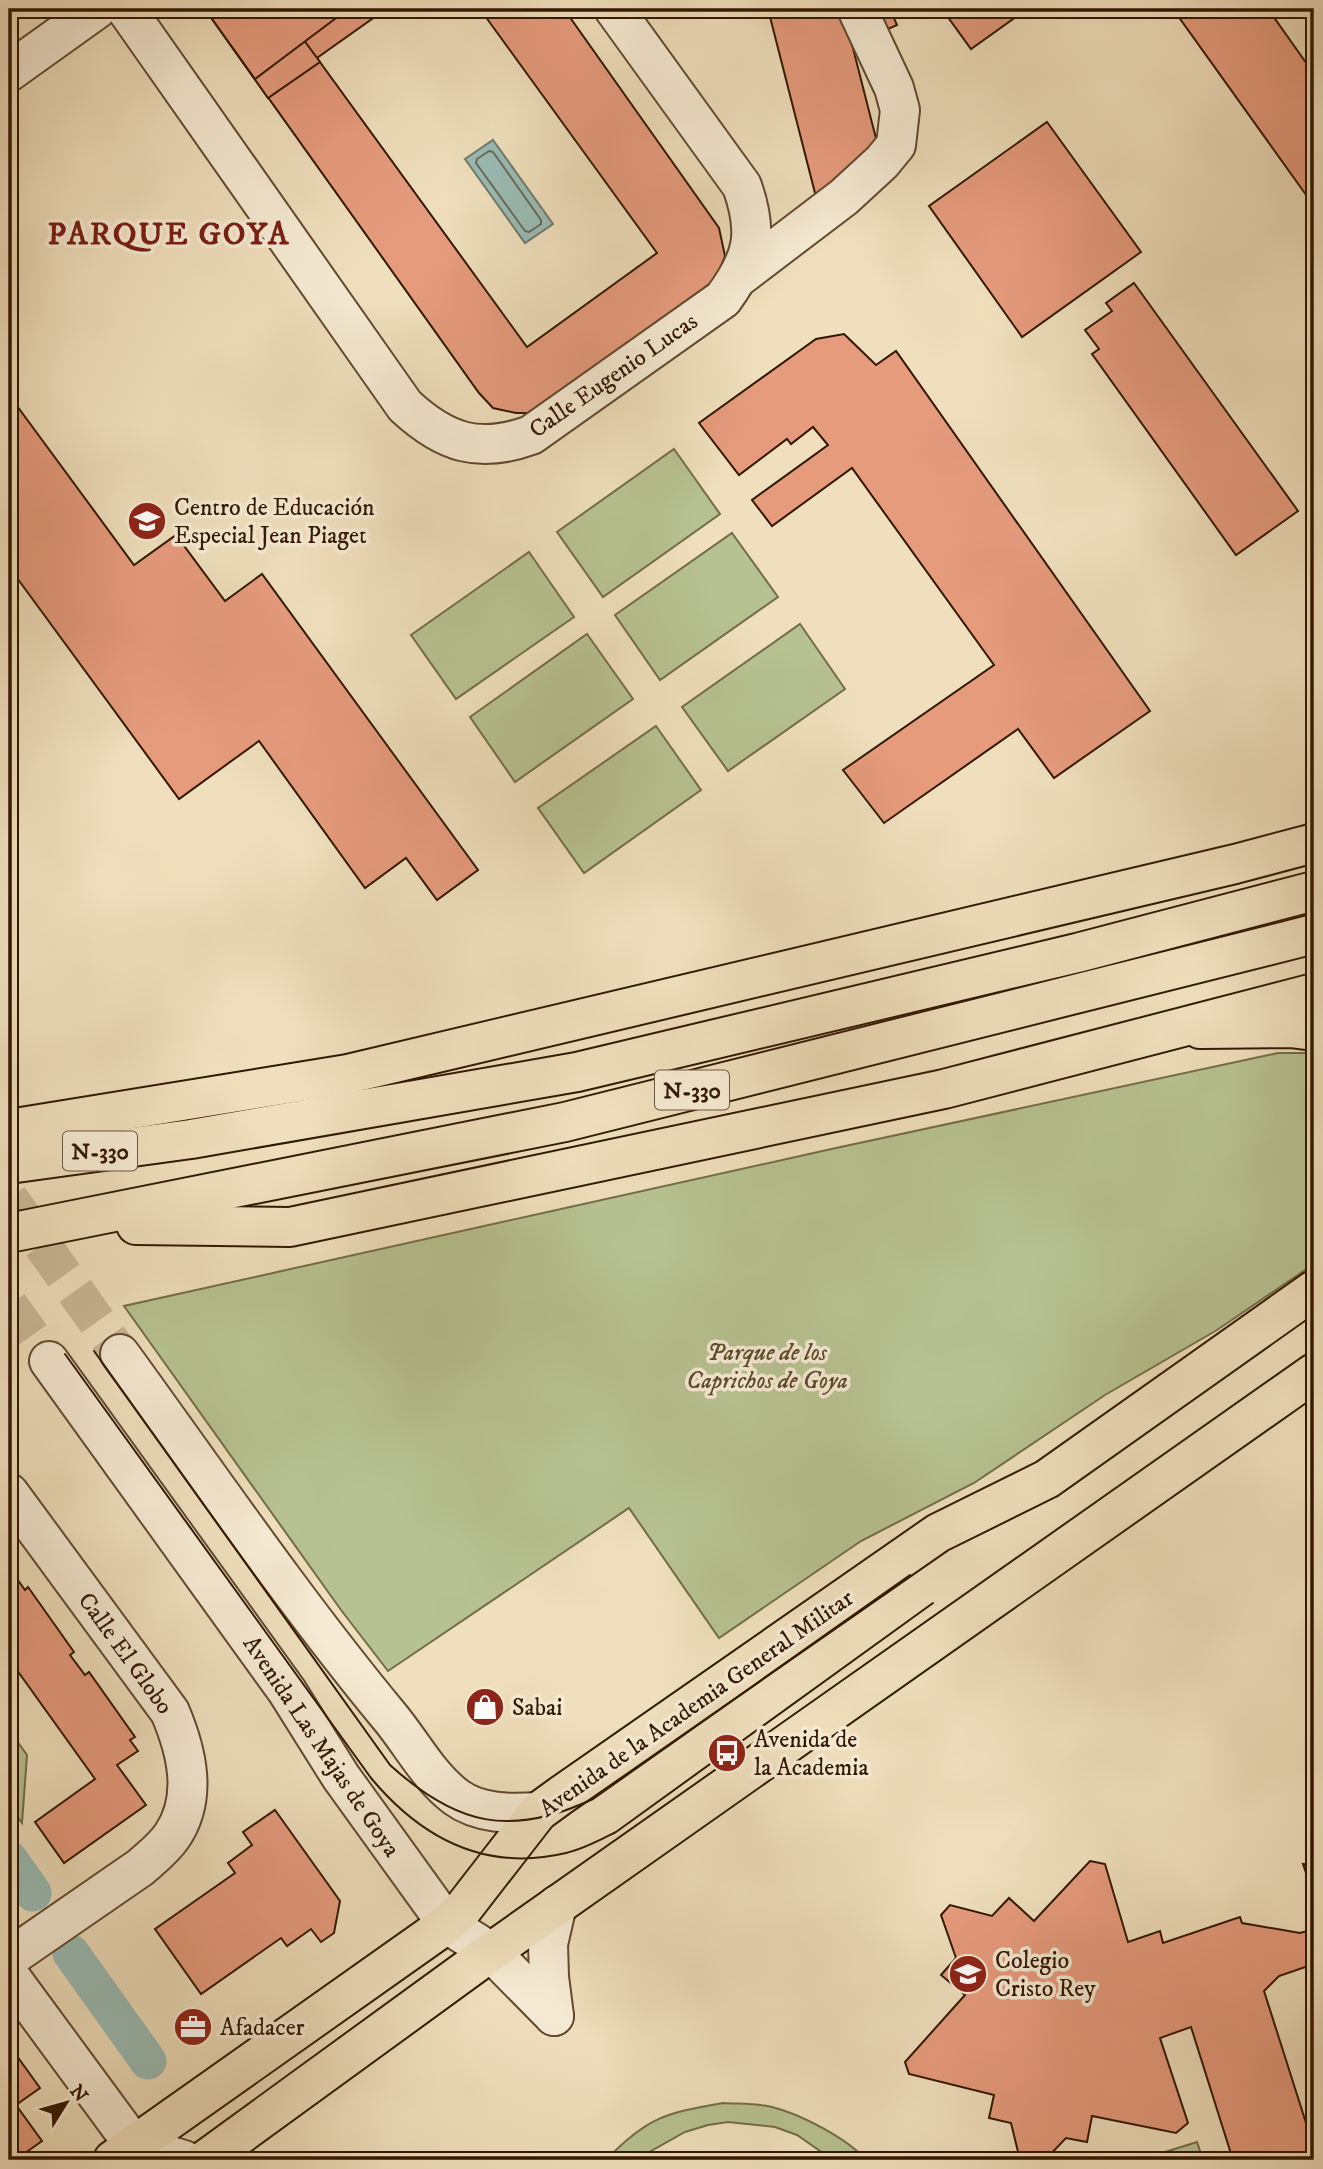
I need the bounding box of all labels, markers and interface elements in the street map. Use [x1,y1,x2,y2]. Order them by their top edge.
district label: PARQUE GOYA [48,215,290,255]
street label: Calle Eugenio Lucas [524,307,704,445]
place label: Centro de Educación Especial Jean Piaget [174,493,375,551]
school or university icon: Centro de Educación Especial Jean Piaget [126,500,168,542]
road number: N-330 [655,1070,729,1110]
road number: N-330 [63,1132,137,1170]
park label: Parque de los Caprichos de Goya [686,1338,848,1396]
street label: Avenida de la Academia General Militar [533,1583,859,1823]
street label: Calle El Globo [71,1587,179,1720]
street label: Avenida Las Majas de Goya [236,1630,407,1864]
shop icon: Sabai [464,1686,506,1728]
place label: Sabai [512,1693,562,1723]
place label: Avenida de la Academia [754,1725,869,1781]
bus stop icon: Avenida de la Academia [706,1732,748,1774]
place label: Colegio Cristo Rey [995,1946,1096,2004]
school or university icon: Colegio Cristo Rey [947,1953,989,1995]
office icon: Afadacer [172,2006,214,2048]
place label: Afadacer [220,2013,305,2043]
north arrow [32,2068,102,2138]
text: N [64,2081,92,2107]

